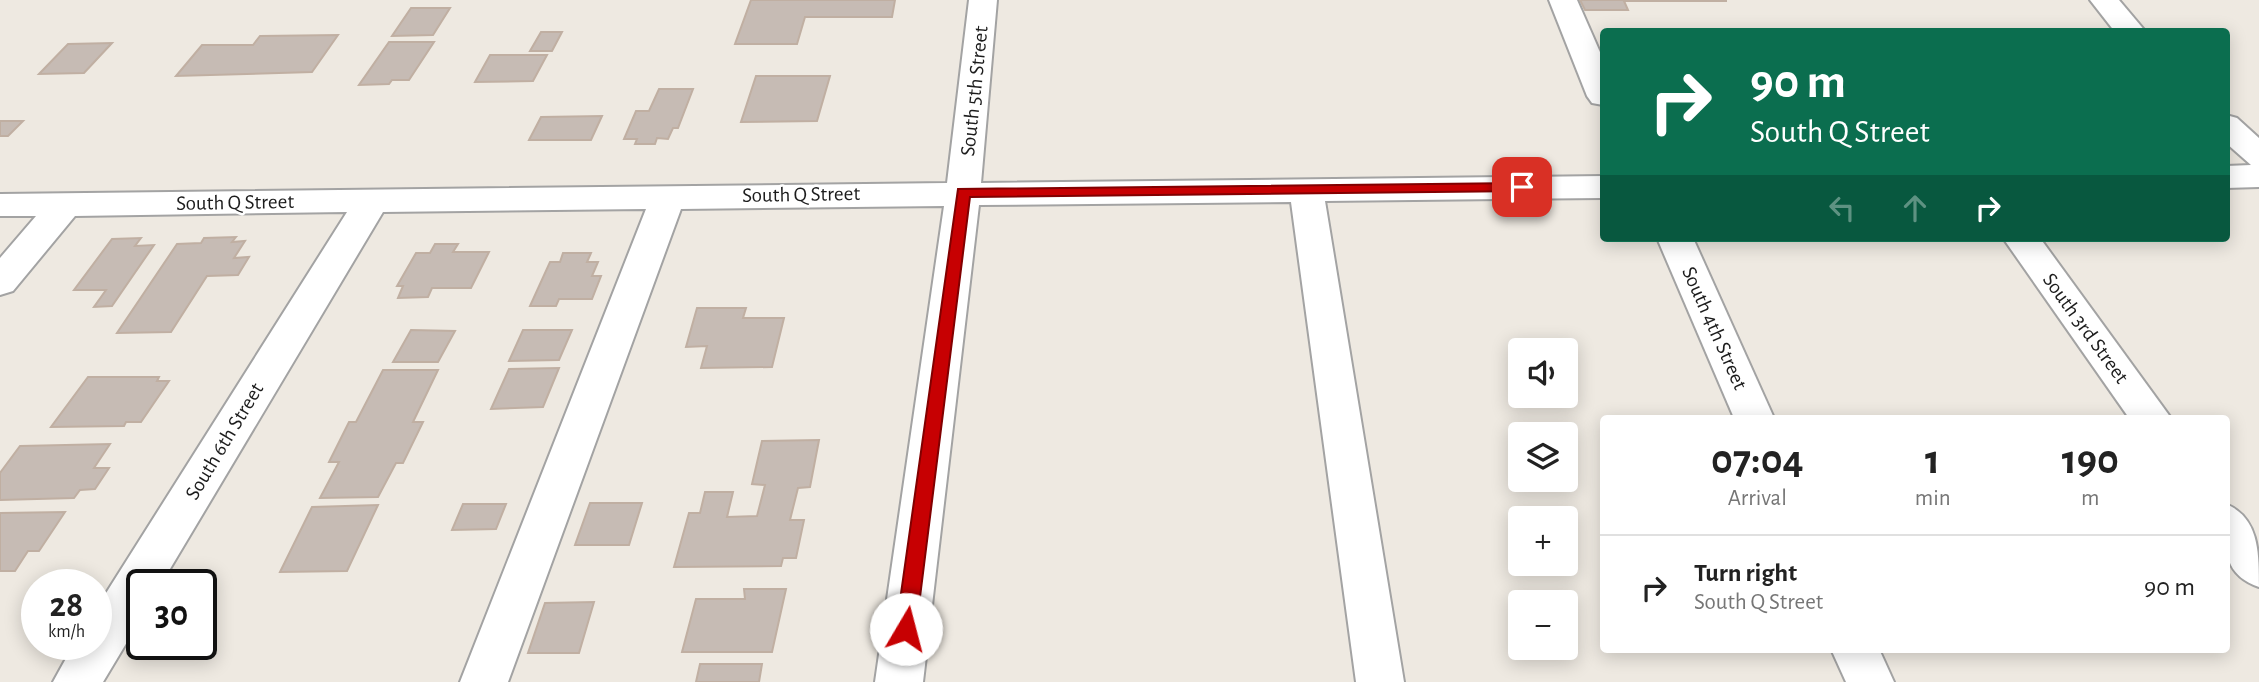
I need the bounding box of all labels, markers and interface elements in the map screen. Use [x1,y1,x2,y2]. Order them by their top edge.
street label: South 5th Street [957,25,992,157]
icon: right [1635,56,1726,147]
text: 90 m [1750,58,1846,107]
text: South Q Street [1750,116,1930,148]
pin [1492,157,1552,217]
icon: arrive [1503,168,1541,206]
street label: South Q Street [742,183,860,206]
icon: left [1823,189,1861,227]
icon: ahead [1896,189,1934,227]
icon: right [1969,189,2007,227]
street label: South Q Street [176,191,294,214]
street label: South 4th Street [1678,264,1751,393]
street label: South 3rd Street [2039,269,2133,388]
map controls [1508,338,1578,660]
button: sound [1508,338,1578,408]
street label: South 6th Street [181,379,268,503]
button: layers [1508,422,1578,492]
text: 07:04 [1711,439,1804,481]
text: 1 [1925,439,1940,481]
text: 190 [2062,439,2119,481]
text: Arrival [1728,487,1787,510]
text: min [1915,487,1951,510]
text: m [2081,487,2099,510]
button: + [1508,506,1578,576]
text: Turn right [1694,560,1797,586]
speed limit sign: 30 [126,569,217,660]
icon: right [1635,569,1673,607]
text: 90 m [2144,574,2195,600]
text: 28 [50,588,83,623]
button: − [1508,590,1578,660]
text: South Q Street [1694,591,1823,614]
position arrow [869,592,943,666]
text: km/h [48,623,85,641]

